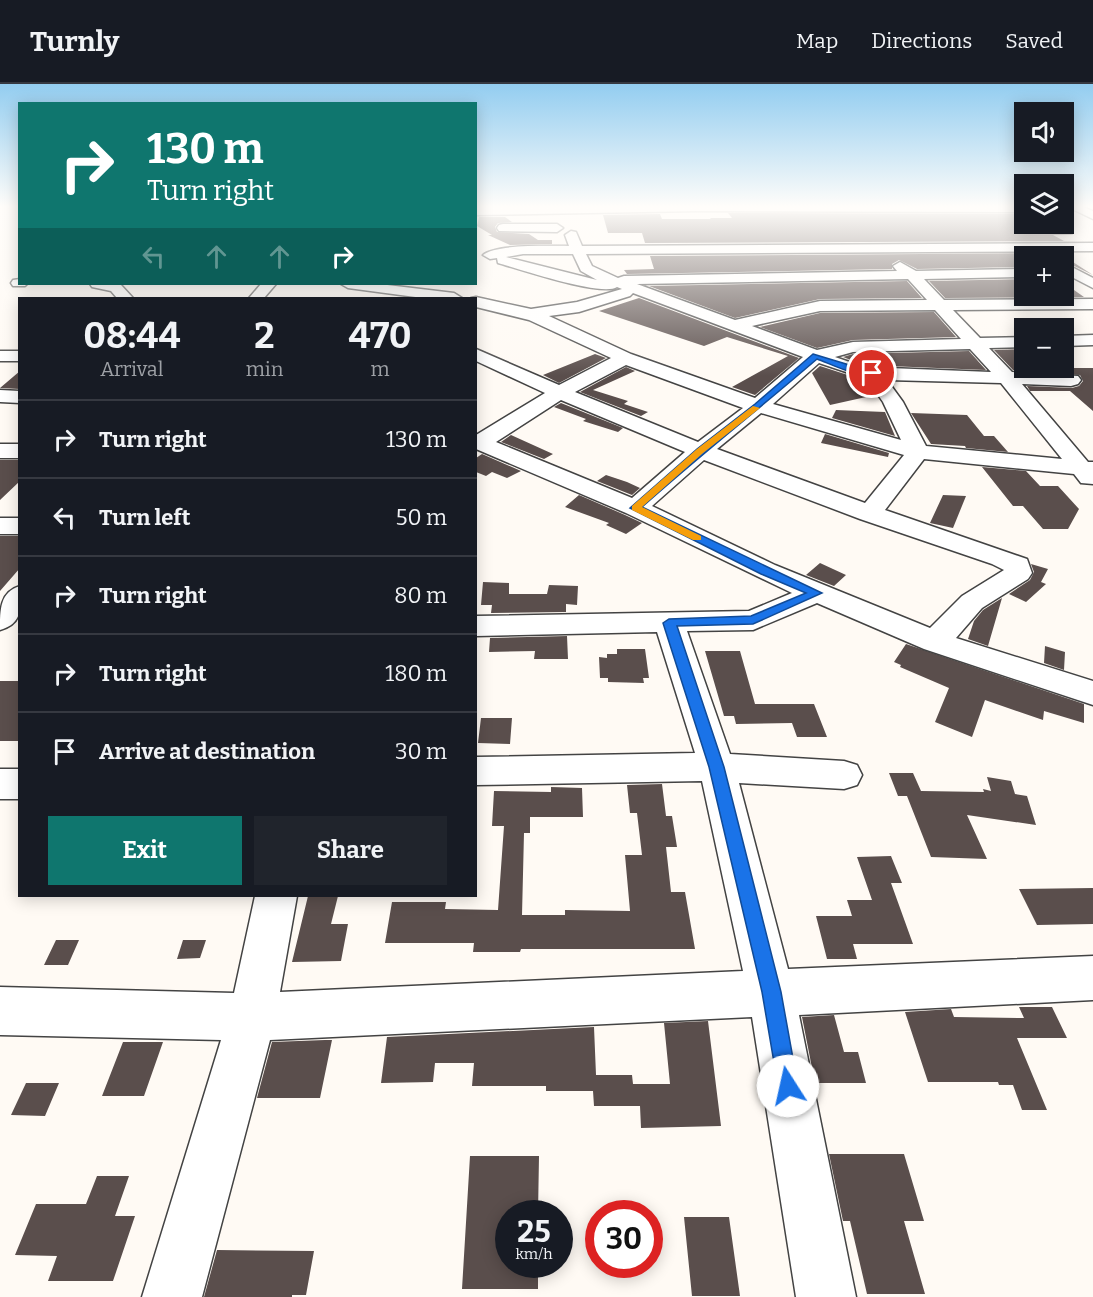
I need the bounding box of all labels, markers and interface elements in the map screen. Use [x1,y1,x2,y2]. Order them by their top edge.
text: Turnly [30,25,119,58]
text: Map [796,28,838,54]
text: Directions [871,28,972,54]
text: Saved [1005,28,1063,54]
map controls [1014,102,1074,378]
button: sound [1014,102,1074,162]
text: 130 m [147,124,264,174]
icon: right [48,126,126,204]
button: layers [1014,174,1074,234]
text: Turn right [147,175,274,207]
icon: left [137,240,170,273]
icon: ahead [200,240,233,273]
icon: ahead [263,240,296,273]
icon: right [326,240,359,273]
button: + [1014,246,1074,306]
text: 08:44 [83,314,180,358]
text: 2 [254,314,275,358]
text: 470 [349,314,412,358]
button: − [1014,318,1074,378]
pin [846,347,897,398]
icon: arrive [855,356,888,389]
text: Arrival [100,357,164,381]
text: min [246,357,283,381]
text: m [371,357,390,381]
icon: right [48,423,81,456]
text: Turn right [99,426,207,453]
text: 130 m [386,426,447,453]
icon: left [48,501,81,534]
text: Turn left [99,504,191,531]
text: 50 m [396,504,447,531]
icon: right [48,579,81,612]
text: Turn right [99,582,207,609]
text: 80 m [394,582,447,609]
icon: right [48,657,81,690]
text: Turn right [99,660,207,687]
text: 180 m [385,660,447,687]
icon: arrive [48,735,81,768]
text: Arrive at destination [99,738,315,765]
text: 30 m [395,738,447,765]
button: Exit [48,816,242,885]
button: Share [254,816,447,885]
position arrow [756,1054,820,1118]
speed limit sign: 30 [585,1200,663,1278]
text: 25 [517,1214,551,1250]
text: km/h [515,1245,553,1263]

